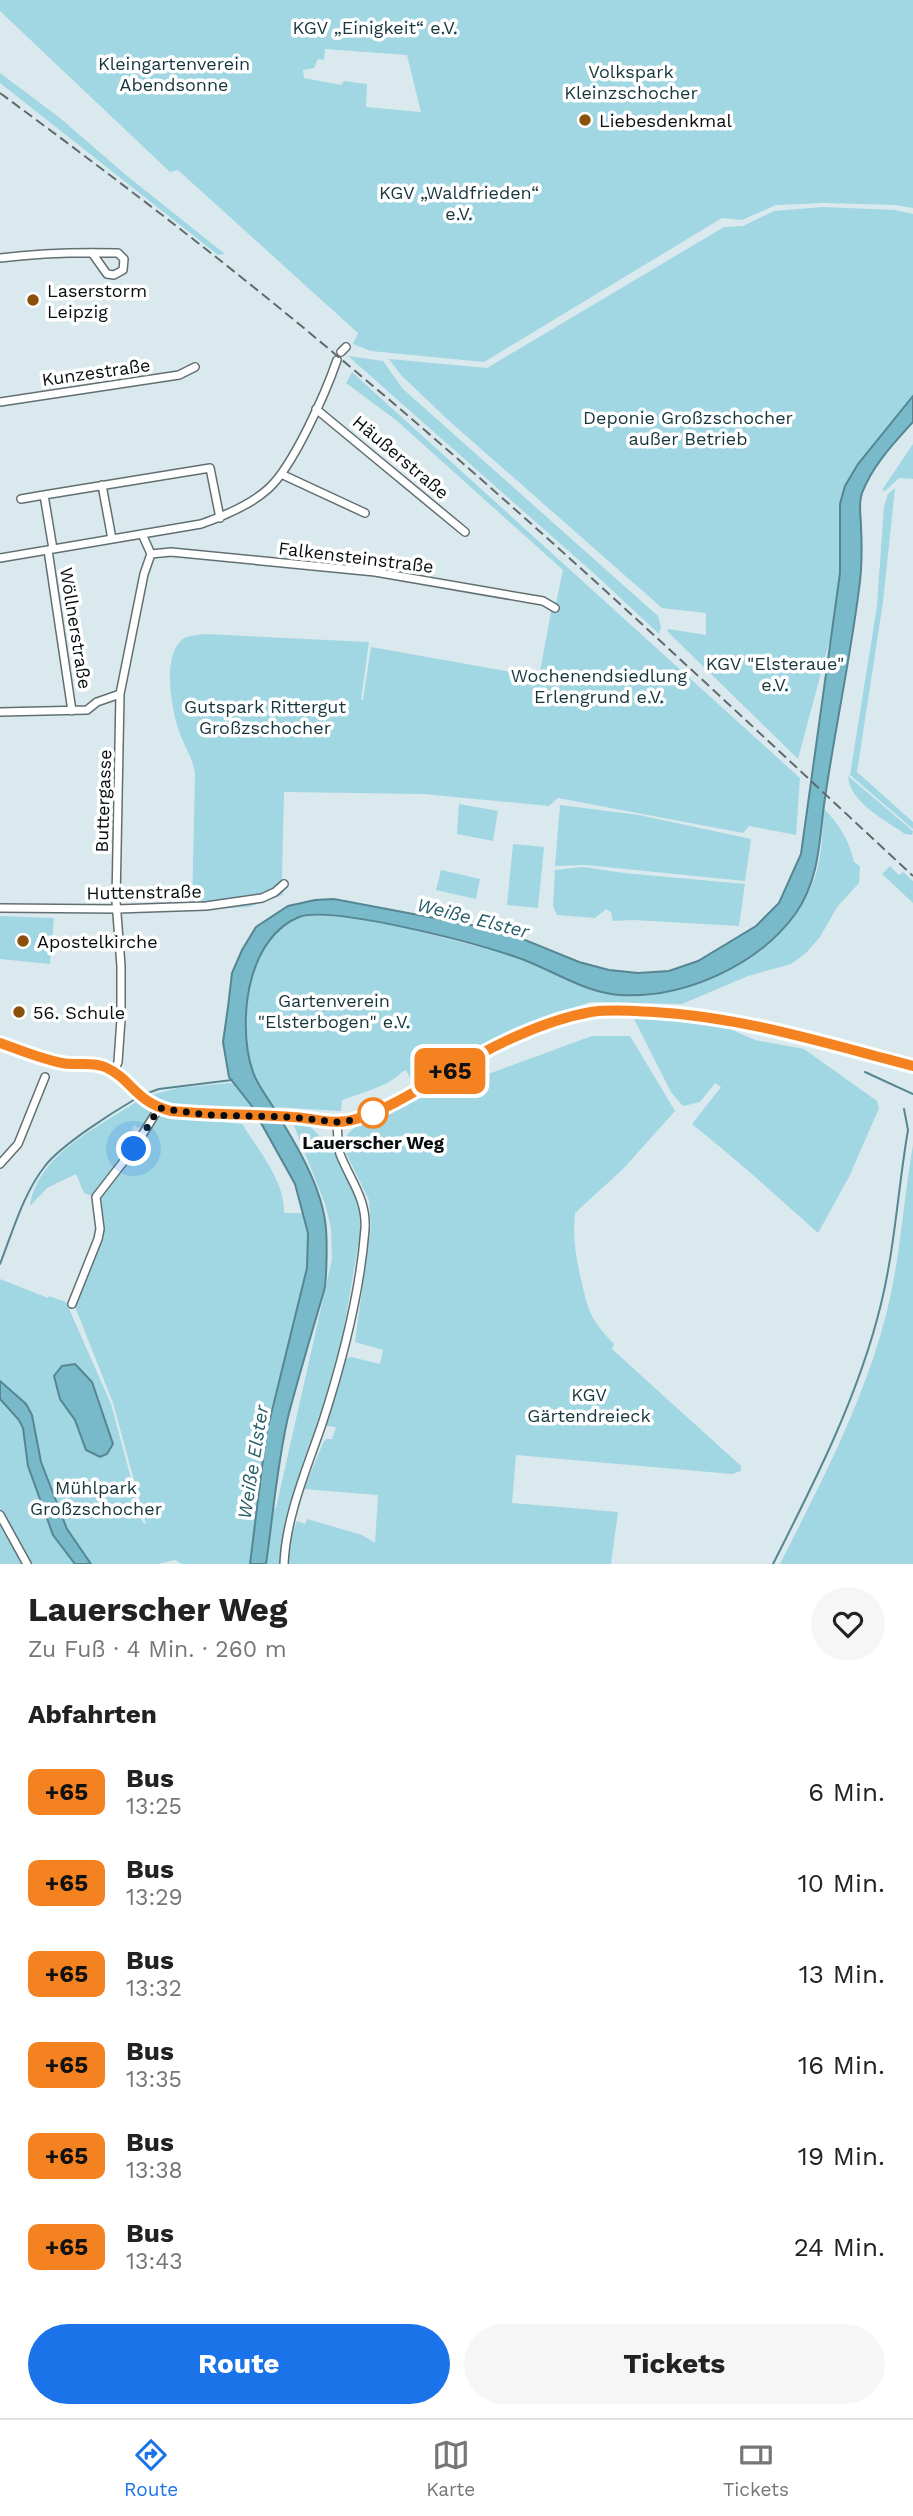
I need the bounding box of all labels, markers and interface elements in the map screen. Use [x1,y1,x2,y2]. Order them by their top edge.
park label: KGV „Einigkeit“ e.V. [292,17,458,38]
park label: Kleingartenverein Abendsonne [98,53,250,95]
park label: Volkspark Kleinzschocher [564,61,698,103]
place label: Liebesdenkmal [599,110,732,131]
marker: Liebesdenkmal [577,112,593,128]
park label: KGV „Waldfrieden“ e.V. [379,182,539,224]
place label: Laserstorm Leipzig [47,280,147,322]
marker: Laserstorm Leipzig [25,292,41,308]
street label: Kunzestraße [40,354,152,390]
park label: Deponie Großzschocher außer Betrieb [583,407,793,449]
street label: Häußerstraße [349,411,453,503]
street label: Falkensteinstraße [277,537,435,577]
street label: Wöllnerstraße [56,566,96,690]
park label: KGV "Elsteraue" e.V. [706,653,844,695]
park label: Wochenendsiedlung Erlengrund e.V. [511,665,688,707]
park label: Gutspark Rittergut Großzschocher [184,696,346,738]
street label: Buttergasse [91,749,115,853]
street label: Huttenstraße [86,880,202,904]
water label: Weiße Elster [415,893,532,943]
place label: Apostelkirche [37,931,158,952]
marker: Apostelkirche [15,933,31,949]
park label: Gartenverein "Elsterbogen" e.V. [258,990,410,1032]
place label: 56. Schule [33,1002,125,1023]
marker: 56. Schule [11,1004,27,1020]
line badge: +65 [410,1048,490,1094]
text: +65 [428,1057,472,1085]
marker: Lauerscher Weg [358,1098,388,1128]
your location [116,1131,151,1166]
place label: Lauerscher Weg [302,1132,445,1153]
park label: KGV Gärtendreieck [527,1384,651,1426]
water label: Weiße Elster [233,1403,273,1520]
park label: Mühlpark Großzschocher [30,1477,162,1519]
button: heart [811,1587,885,1661]
text: Lauerscher Weg [28,1590,287,1629]
text: Zu Fuß · 4 Min. · 260 m [28,1636,287,1663]
text: Abfahrten [28,1699,157,1729]
text: Bus [126,1763,174,1793]
text: 6 Min. [808,1777,885,1807]
text: +65 [45,1778,88,1806]
text: 13:25 [126,1793,182,1820]
text: Bus [126,1854,174,1884]
text: 10 Min. [798,1868,885,1898]
text: +65 [45,1869,88,1897]
text: 13:29 [126,1884,183,1911]
text: Bus [126,1945,174,1975]
text: 13 Min. [799,1959,885,1989]
text: +65 [45,1960,88,1988]
text: 13:32 [126,1975,182,2002]
text: Bus [126,2036,174,2066]
text: 16 Min. [798,2050,885,2080]
text: +65 [45,2051,88,2079]
text: 13:35 [126,2066,182,2093]
text: Bus [126,2127,174,2157]
text: 19 Min. [798,2141,885,2171]
text: +65 [45,2142,88,2170]
text: 13:38 [126,2157,183,2184]
text: Bus [126,2218,174,2248]
text: 24 Min. [794,2232,885,2262]
text: +65 [45,2233,88,2261]
text: 13:43 [126,2248,183,2275]
button: Route [28,2324,450,2404]
button: Tickets [464,2324,885,2404]
tab: Route [124,2436,178,2501]
tab: Karte [426,2436,475,2501]
tab: Tickets [723,2436,789,2501]

